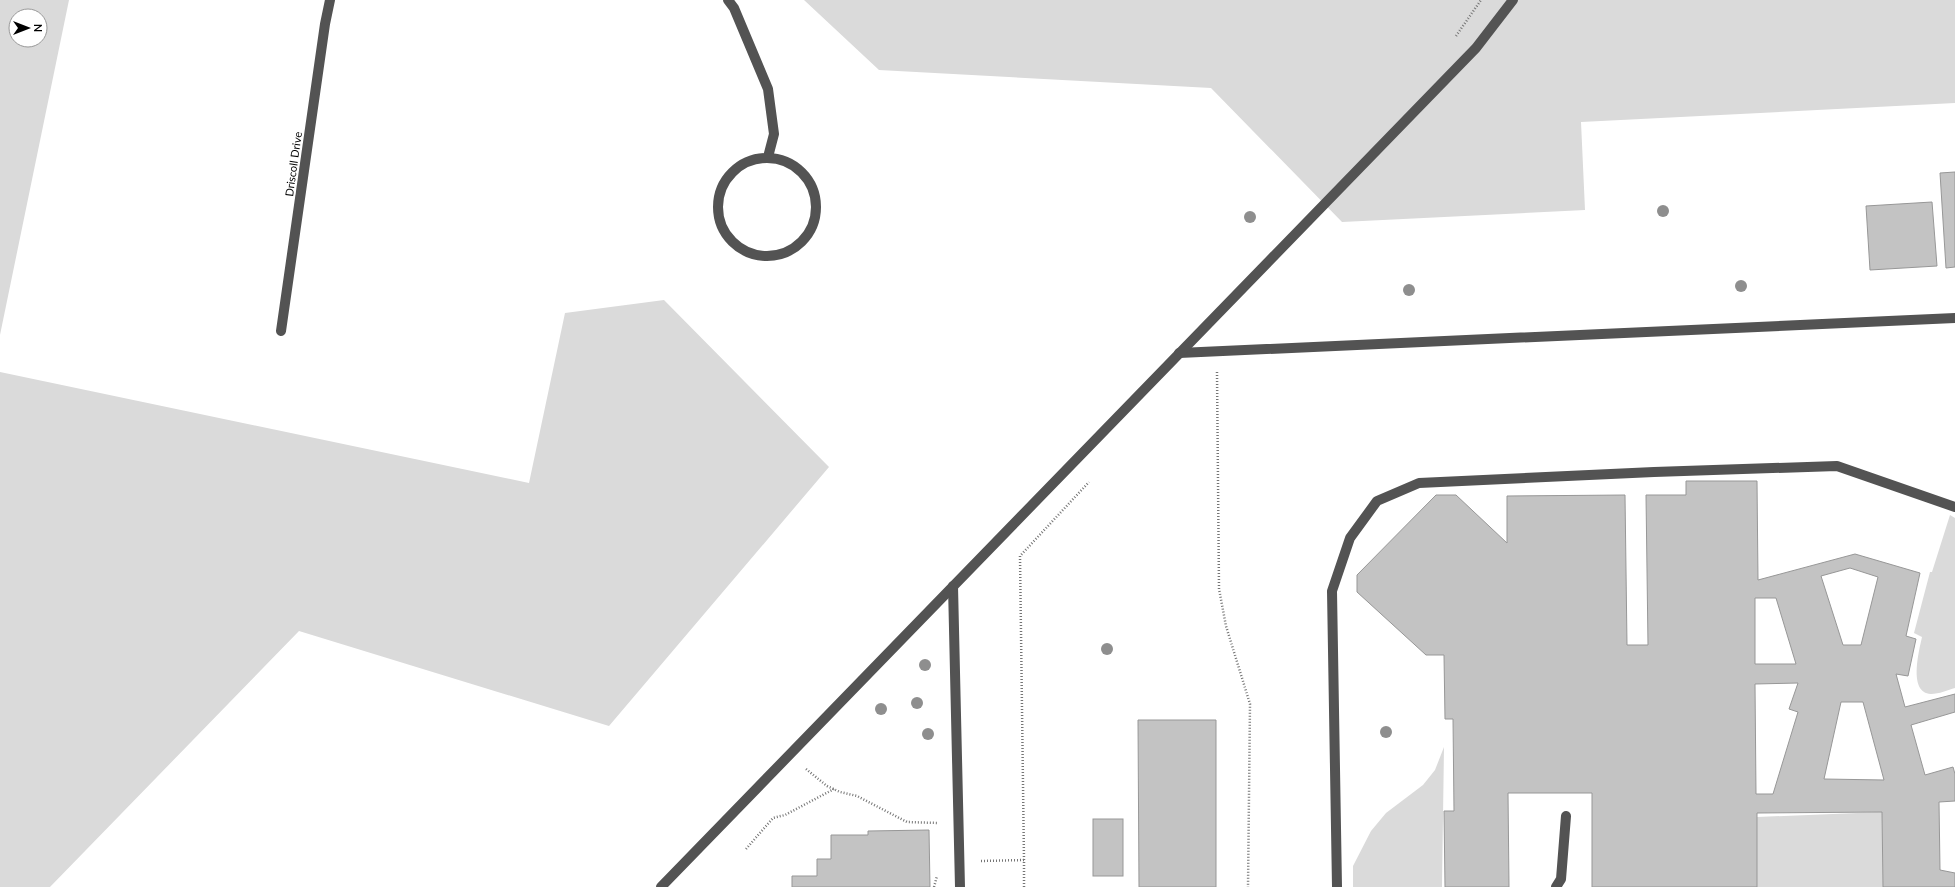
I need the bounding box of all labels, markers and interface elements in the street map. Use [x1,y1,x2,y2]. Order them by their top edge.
north arrow [8,8,48,48]
text: N [32,24,45,32]
street label: Driscoll Drive [282,131,304,197]

